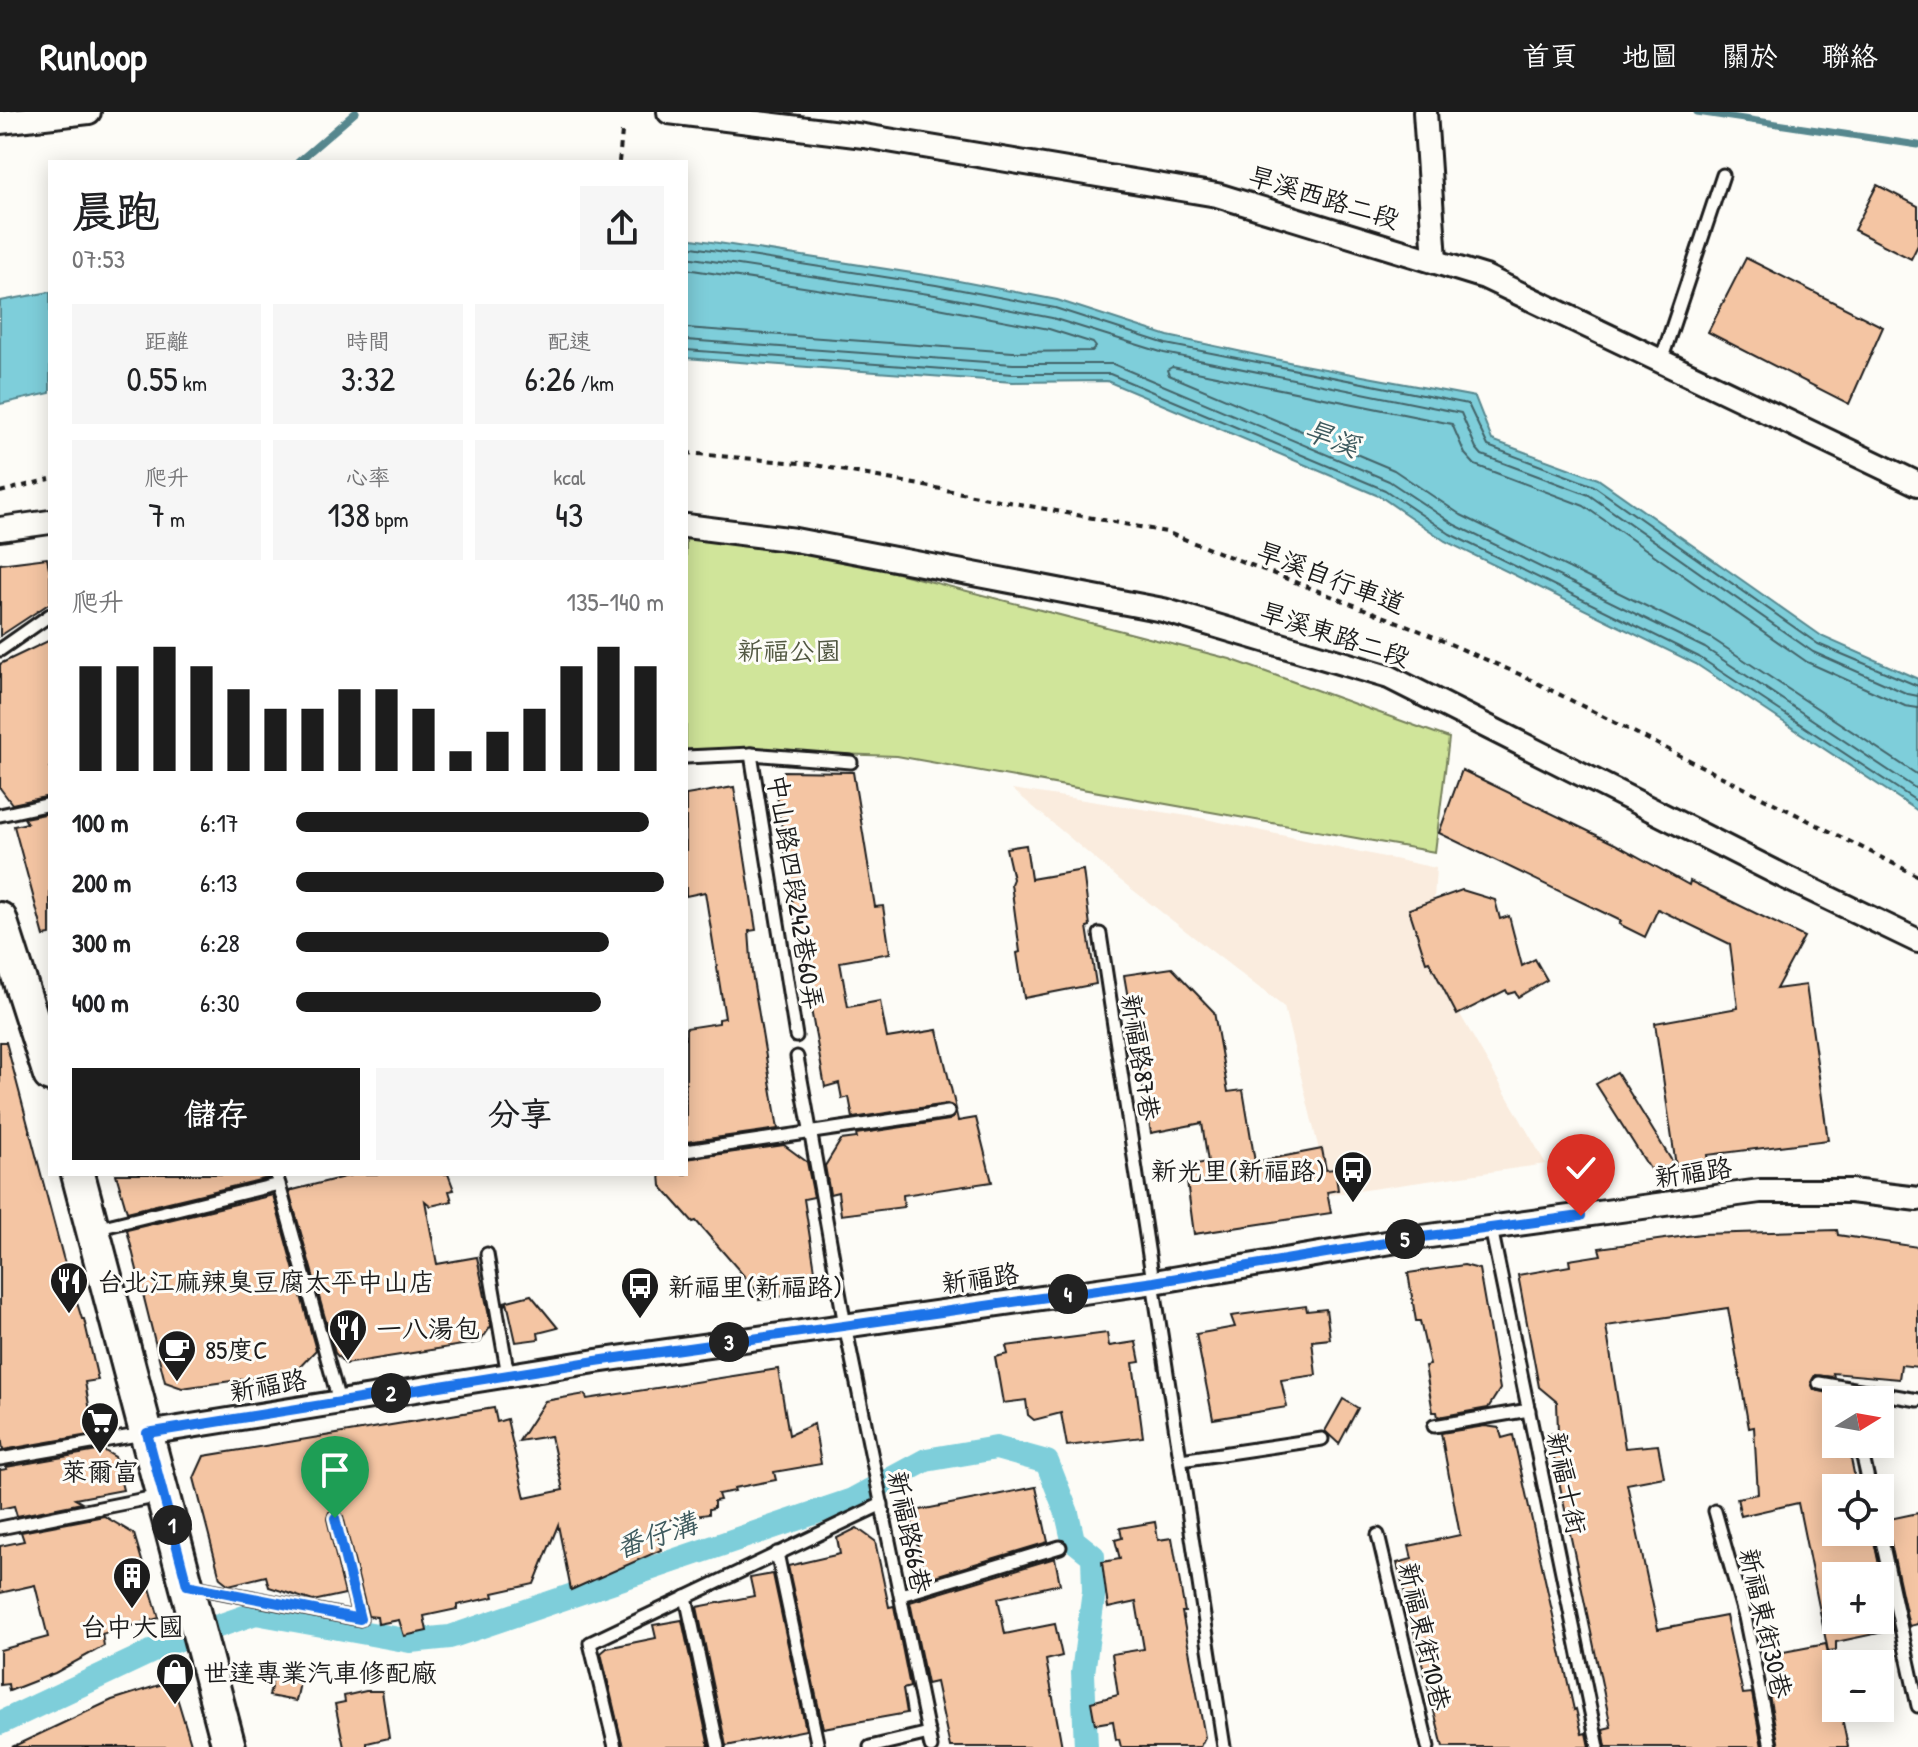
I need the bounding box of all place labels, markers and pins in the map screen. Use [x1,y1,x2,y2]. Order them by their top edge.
pin [1547,1134,1615,1216]
bus stop icon: 新光里(新福路) [1332,1149,1374,1204]
place label: 新光里(新福路) [1151,1153,1325,1188]
pin: 5 [1385,1219,1425,1259]
restaurant icon: 台北江麻辣臭豆腐太平中山店 [48,1260,90,1315]
place label: 台北江麻辣臭豆腐太平中山店 [97,1264,435,1299]
bus stop icon: 新福里(新福路) [619,1265,661,1320]
place label: 新福里(新福路) [668,1269,842,1304]
pin: 4 [1048,1274,1088,1314]
restaurant icon: 一八湯包 [327,1307,369,1362]
place label: 一八湯包 [376,1311,480,1346]
pin: 3 [709,1322,749,1362]
cafe icon: 85度C [156,1328,198,1383]
place label: 85度C [205,1332,268,1367]
pin: 2 [371,1373,411,1413]
supermarket icon: 萊爾富 [79,1400,121,1455]
pin [301,1436,369,1518]
place label: 萊爾富 [61,1454,139,1489]
pin: 1 [152,1505,192,1545]
building icon: 台中大國 [111,1555,153,1610]
place label: 台中大國 [80,1609,184,1644]
shop icon: 世達專業汽車修配廠 [154,1651,196,1706]
place label: 世達專業汽車修配廠 [203,1655,437,1690]

